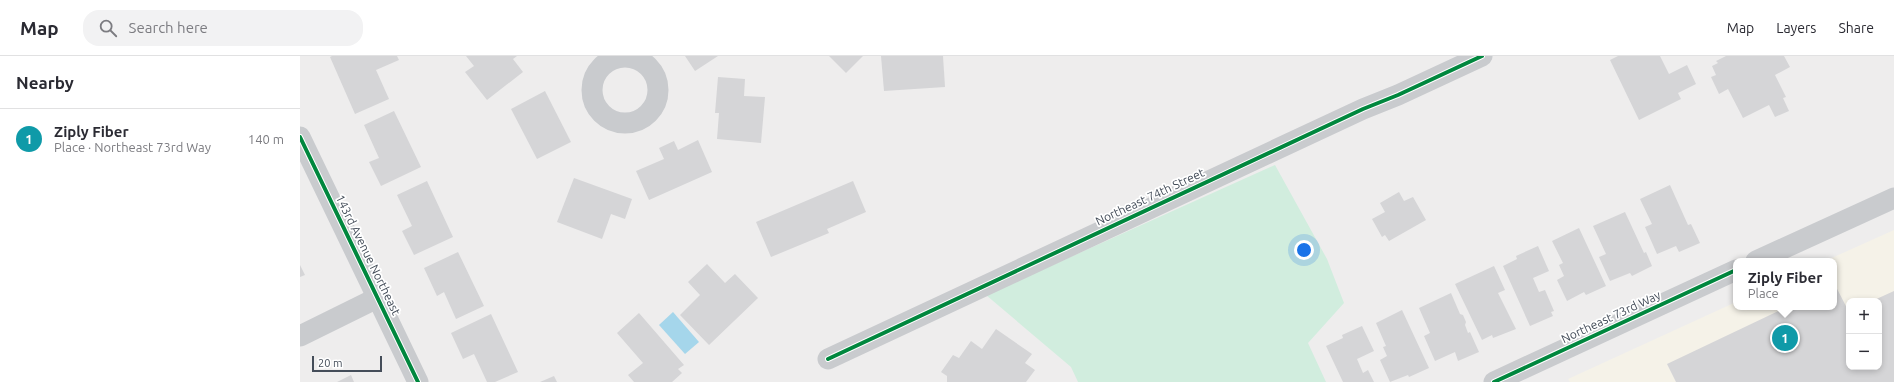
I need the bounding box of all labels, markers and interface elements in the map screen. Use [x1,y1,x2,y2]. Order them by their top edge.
search box [83,10,363,46]
text: Map [20,17,59,39]
icon: search [97,17,119,39]
text: Search here [129,19,208,36]
text: Map [1727,20,1754,36]
text: Layers [1776,20,1816,36]
text: Share [1838,20,1874,36]
text: Nearby [16,73,74,92]
text: Ziply Fiber [54,123,129,140]
text: 1 [25,132,33,146]
text: 140 m [248,132,284,146]
text: Place · Northeast 73rd Way [54,140,211,154]
street label: Northeast 74th Street [1093,165,1207,227]
street label: 143rd Avenue Northeast [334,193,403,317]
your location [1294,240,1314,260]
popup [1733,258,1837,310]
text: Ziply Fiber [1748,269,1822,286]
text: Place [1748,286,1779,300]
street label: Northeast 73rd Way [1559,288,1663,345]
map controls [1846,298,1882,370]
button: + [1846,298,1882,334]
pin: 1 [1772,323,1798,353]
button: − [1846,334,1882,370]
scale bar [312,354,382,373]
text: 20 m [318,357,342,369]

